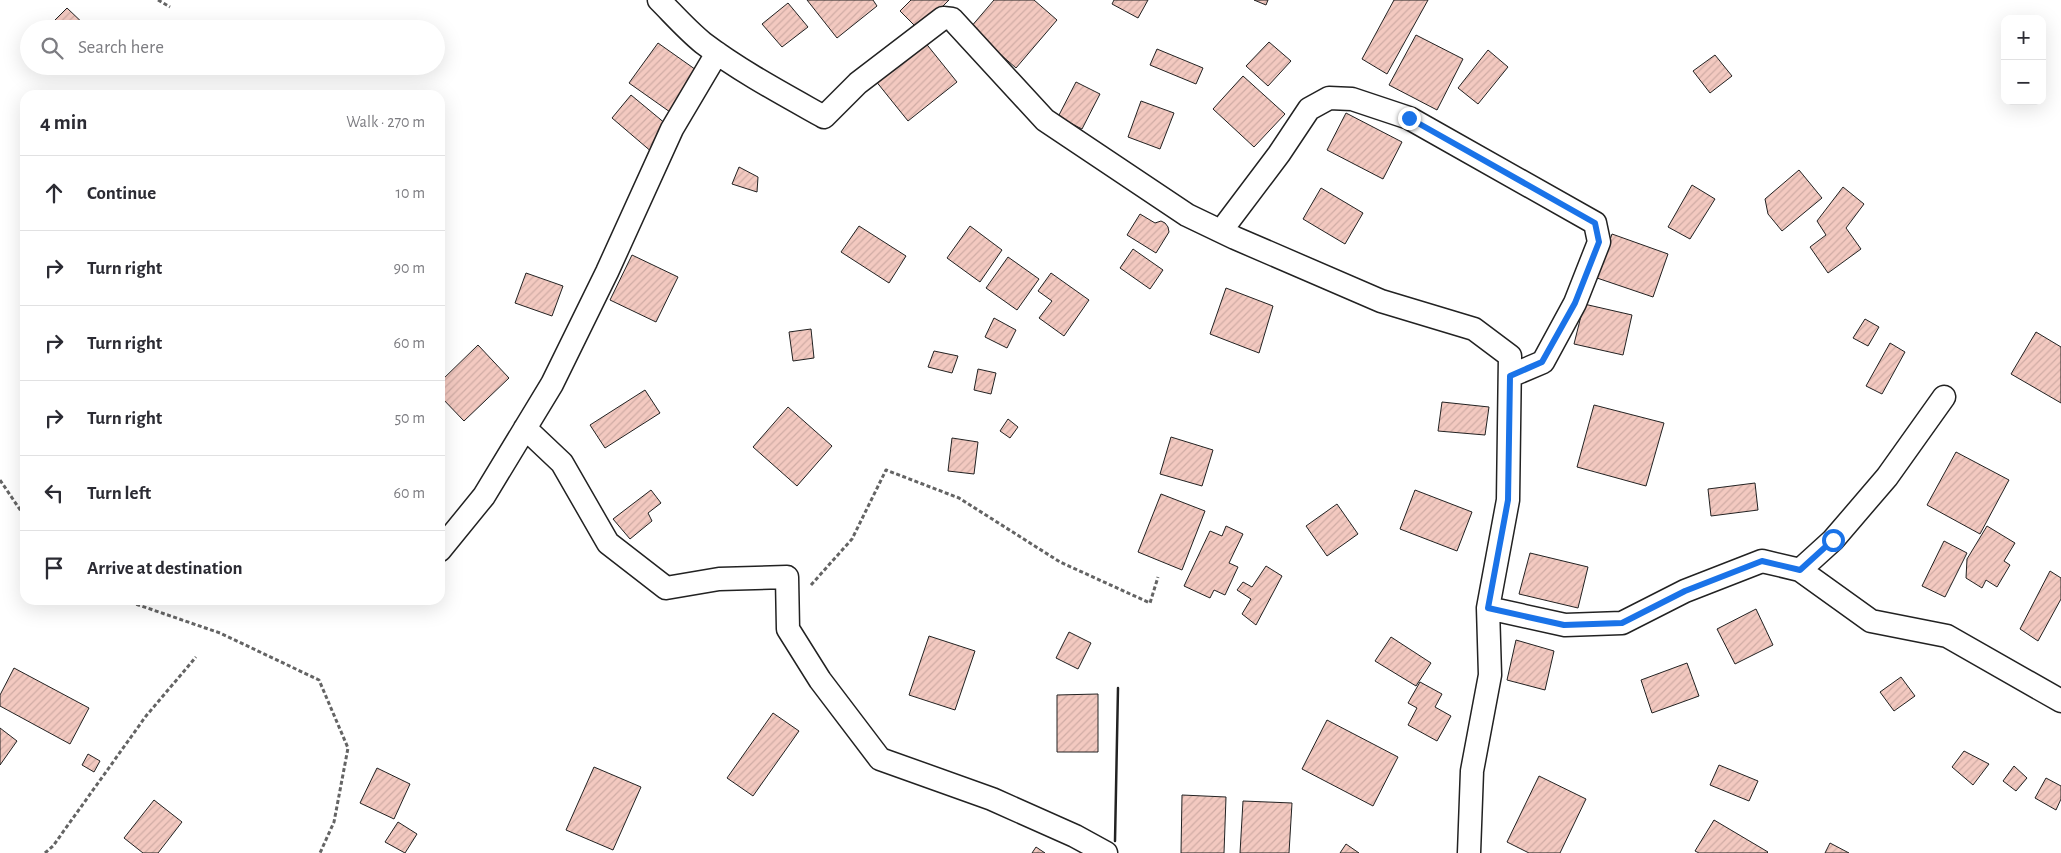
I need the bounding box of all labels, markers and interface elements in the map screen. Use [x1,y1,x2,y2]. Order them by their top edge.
map controls [2001,15,2046,105]
button: + [2001,15,2046,60]
search box [20,20,445,75]
icon: search [38,34,66,62]
text: Search here [78,38,164,57]
button: − [2001,60,2046,105]
route end [1398,107,1421,130]
text: 4 min [40,112,87,133]
text: Walk · 270 m [346,114,425,130]
icon: ahead [40,179,68,207]
text: Continue [87,184,156,203]
text: 10 m [396,185,425,201]
icon: right [40,254,68,282]
text: Turn right [87,259,162,278]
text: 90 m [394,260,425,276]
icon: right [40,329,68,357]
text: Turn right [87,334,162,353]
text: 60 m [394,335,425,351]
icon: right [40,404,68,432]
text: Turn right [87,409,162,428]
text: 50 m [394,410,425,426]
icon: left [40,479,68,507]
text: Turn left [87,484,151,503]
text: 60 m [394,485,425,501]
route start [1822,529,1845,552]
icon: arrive [40,554,68,582]
text: Arrive at destination [87,559,243,578]

